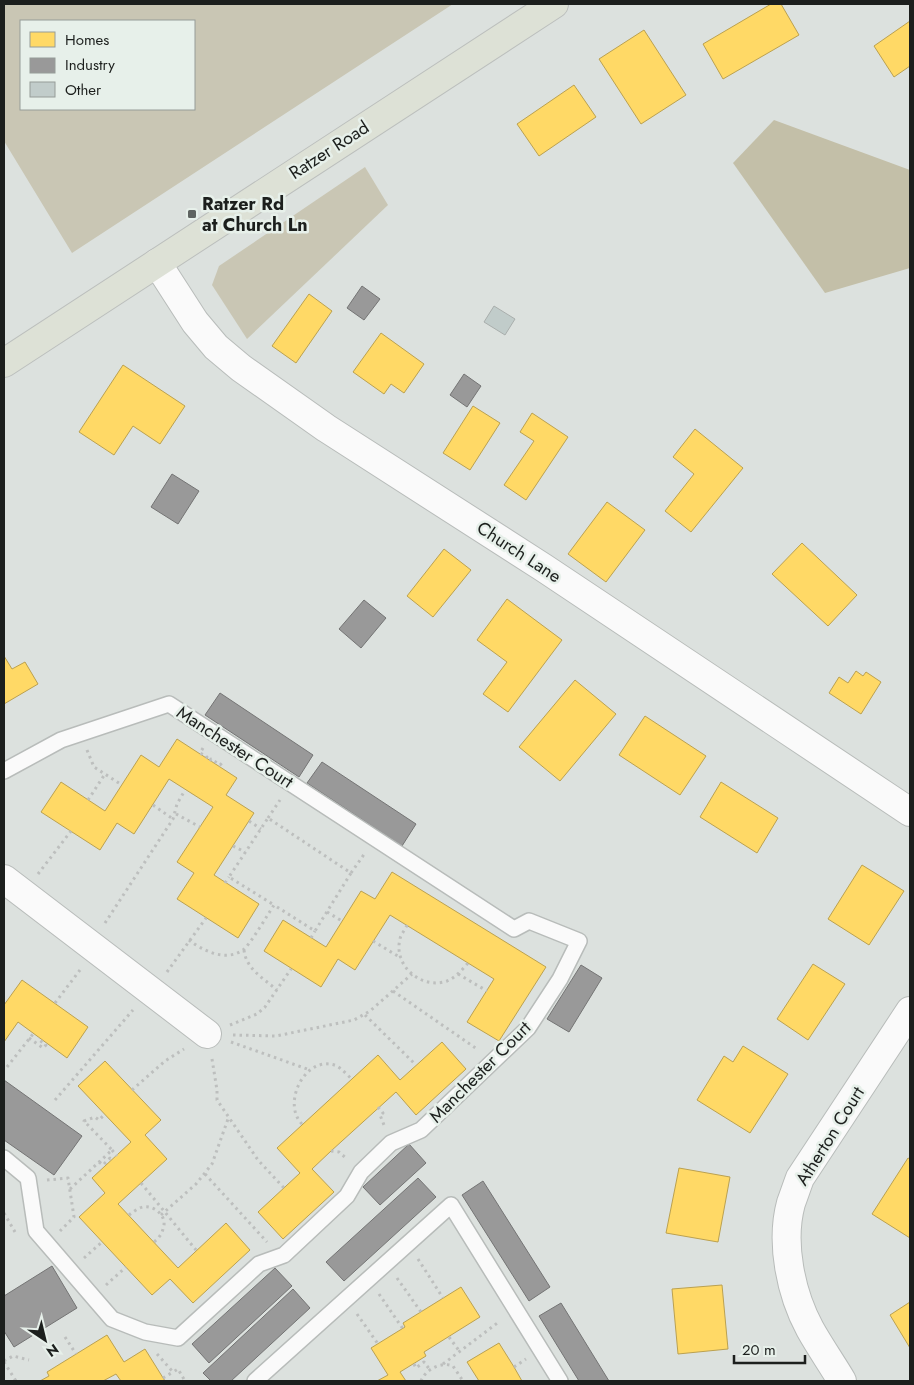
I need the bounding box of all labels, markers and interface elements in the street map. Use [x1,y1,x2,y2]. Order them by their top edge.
legend [20,20,195,110]
text: Homes [65,29,109,51]
text: Industry [65,54,115,76]
text: Other [65,79,102,101]
street label: Ratzer Road [284,114,374,186]
place label: Ratzer Rd at Church Ln [202,191,308,238]
marker: Ratzer Rd at Church Ln [186,208,198,220]
street label: Church Lane [472,515,566,589]
street label: Manchester Court [172,699,299,795]
street label: Manchester Court [423,1015,537,1129]
street label: Atherton Court [789,1081,871,1190]
north arrow [20,1315,70,1365]
scale bar [734,1332,805,1364]
text: N [42,1339,63,1362]
text: 20 m [742,1339,776,1361]

